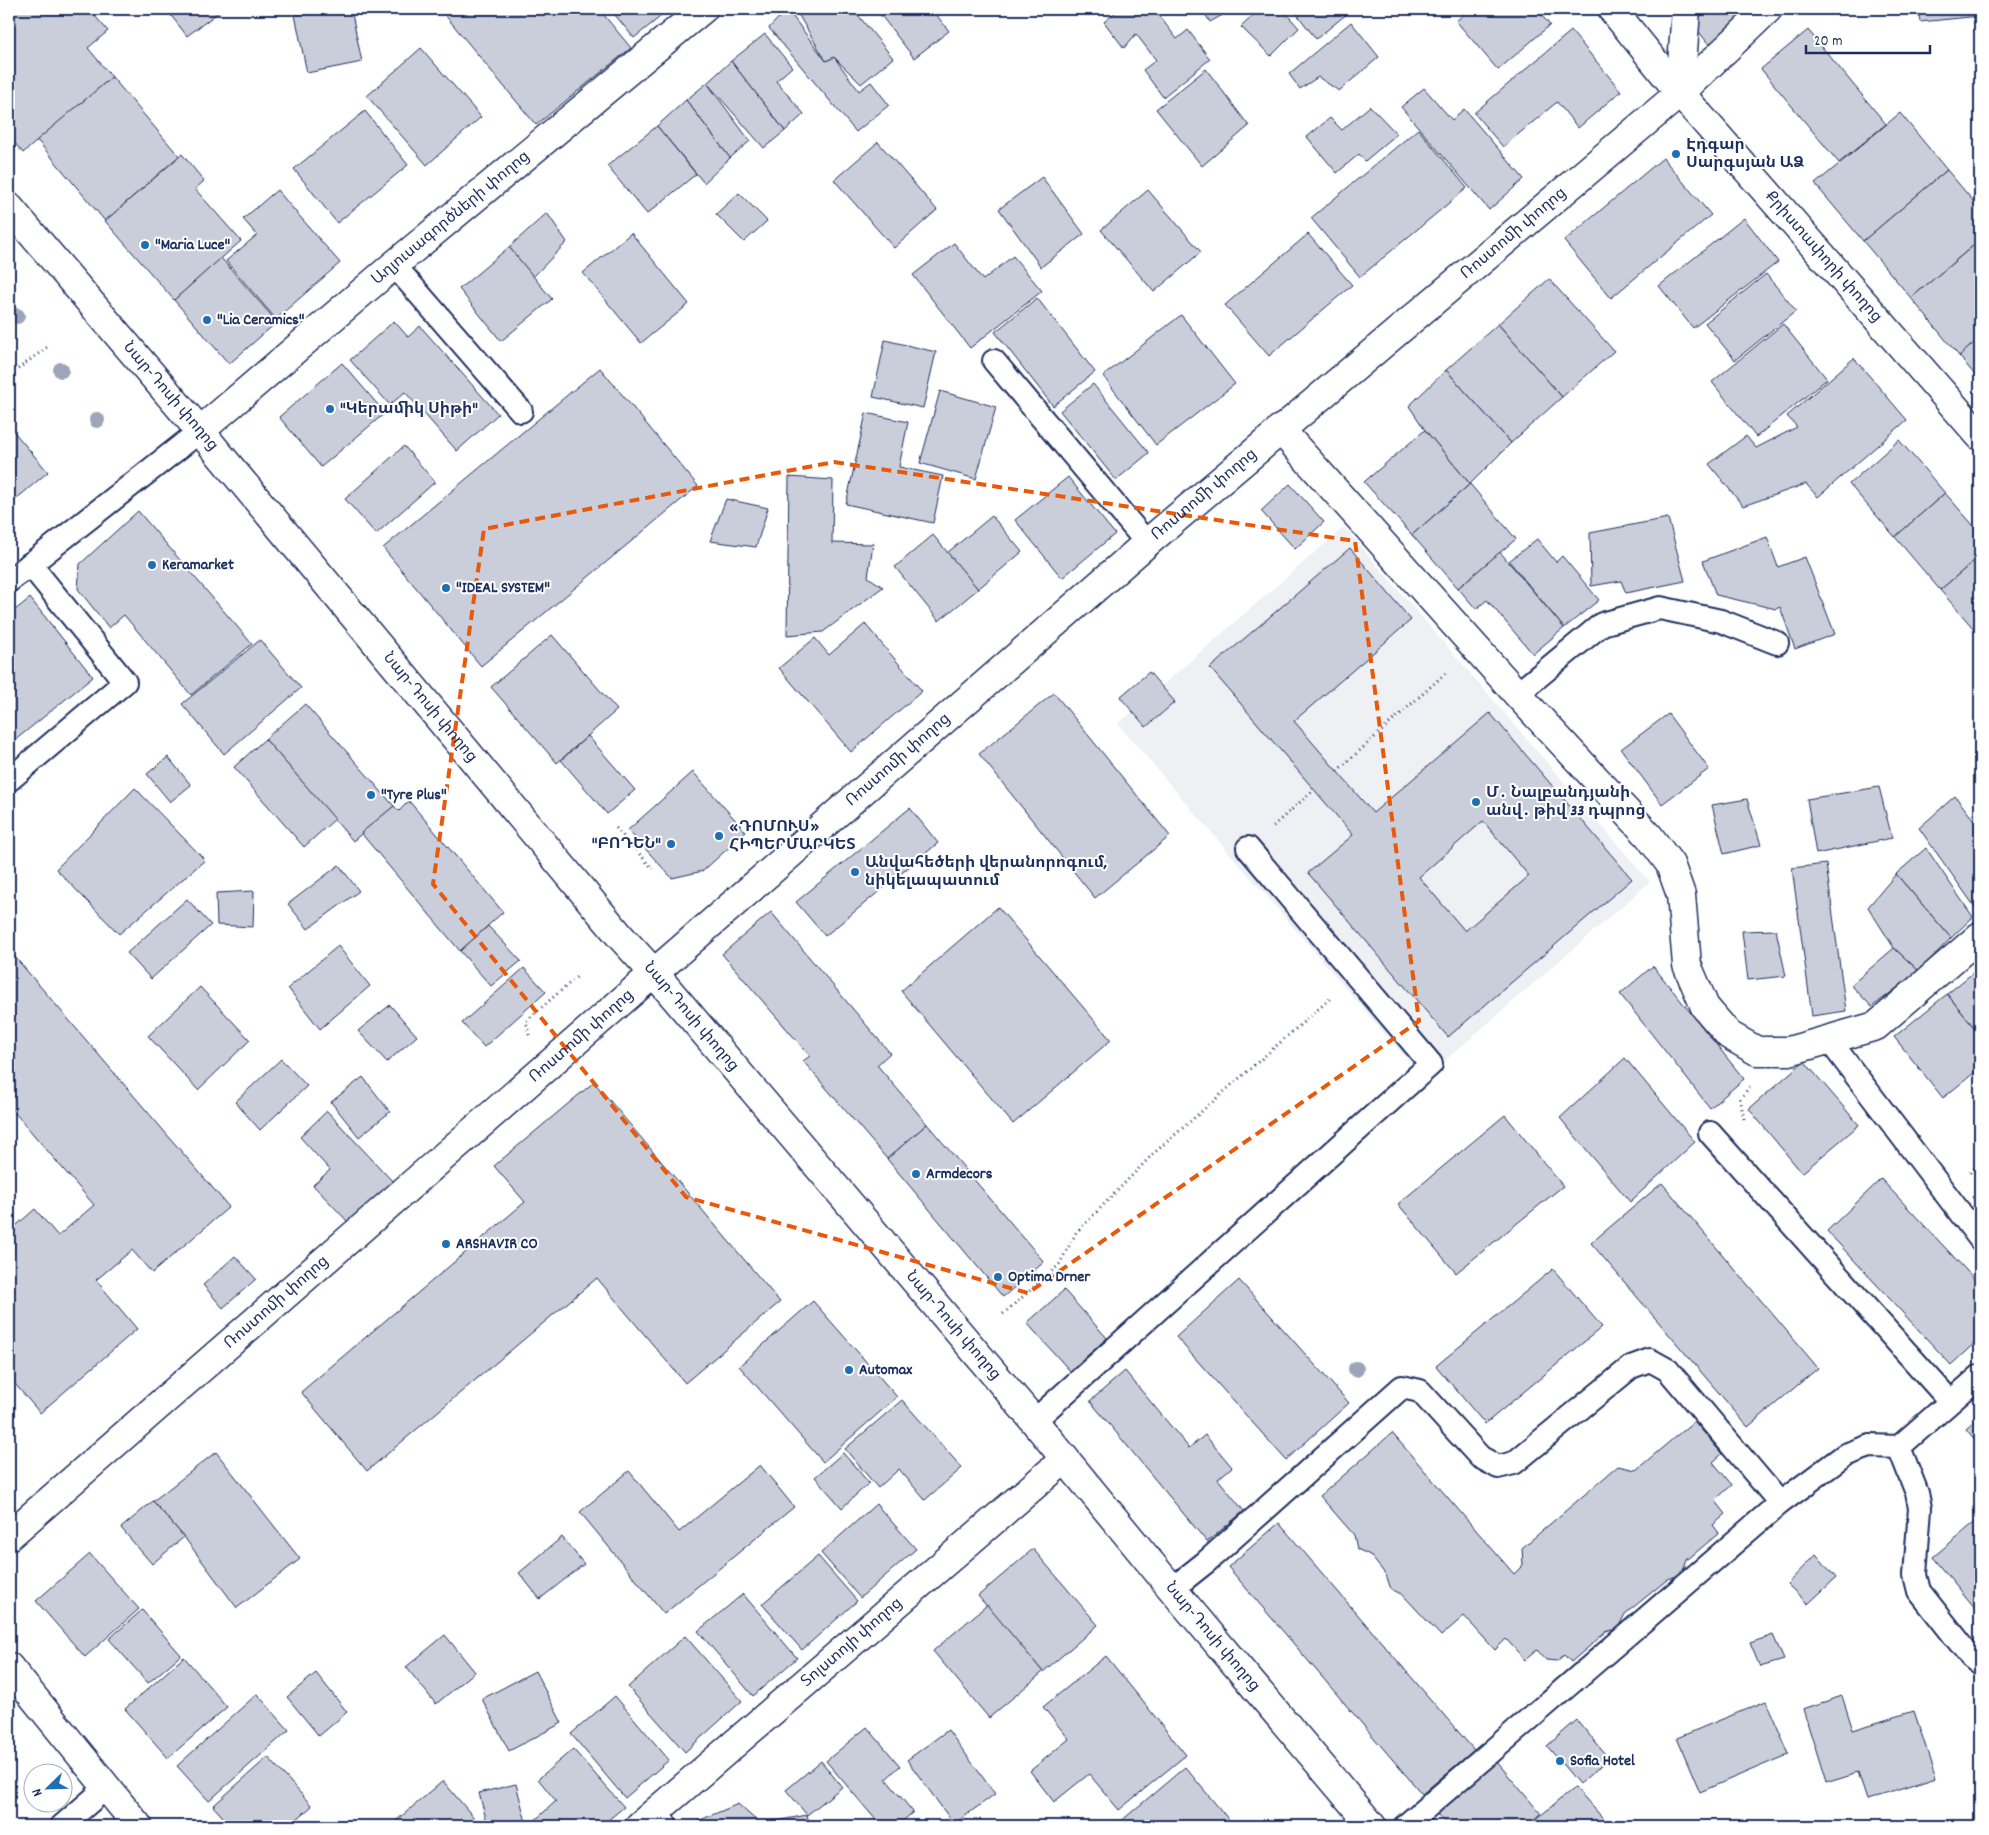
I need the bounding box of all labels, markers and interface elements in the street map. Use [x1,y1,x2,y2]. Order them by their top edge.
scale bar [1806,22,1930,54]
text: 20 m [1814,31,1842,53]
place label: Էդգար Սարգսյան ԱՁ [1686,134,1804,175]
street label: Աղյուսագործների փողոց [367,145,535,291]
marker: Էդգար Սարգսյան ԱՁ [1670,148,1682,160]
street label: Ռոստոմի փողոց [1456,182,1572,285]
street label: Քրիստափորի փողոց [1759,186,1888,328]
place label: "Maria Luce" [155,234,231,257]
marker: "Maria Luce" [139,239,151,251]
place label: "Lia Ceramics" [217,309,305,332]
marker: "Lia Ceramics" [201,314,213,326]
street label: Նար-Դոսի փողոց [117,337,224,456]
place label: "Կերամիկ Սիթի" [340,398,478,421]
marker: "Կերամիկ Սիթի" [324,403,336,415]
street label: Ռոստոմի փողոց [1146,443,1262,546]
place label: Keramarket [162,554,234,577]
marker: Keramarket [146,559,158,571]
place label: "IDEAL SYSTEM" [456,577,550,600]
marker: "IDEAL SYSTEM" [440,582,452,594]
street label: Նար-Դոսի փողոց [377,647,483,768]
street label: Ռոստոմի փողոց [841,708,956,812]
place label: Մ․ Նալբանդյանի անվ․ թիվ 33 դպրոց [1486,782,1646,823]
place label: "Tyre Plus" [381,784,447,807]
marker: "Tyre Plus" [365,789,377,801]
marker: Մ․ Նալբանդյանի անվ․ թիվ 33 դպրոց [1470,796,1482,808]
place label: «ԴՈՄՈՒՍ» ՀԻՊԵՐՄԱՐԿԵՏ [729,816,856,857]
marker: «ԴՈՄՈՒՍ» ՀԻՊԵՐՄԱՐԿԵՏ [713,830,725,842]
place label: "ԲՈԴԵՆ" [592,833,661,856]
marker: "ԲՈԴԵՆ" [665,838,677,850]
place label: Անվահեծերի վերանորոգում, նիկելապատում [865,852,1107,893]
marker: Անվահեծերի վերանորոգում, նիկելապատում [849,866,861,878]
street label: Նար-Դոսի փողոց [638,957,744,1077]
street label: Ռոստոմի փողոց [524,984,639,1088]
place label: Armdecors [926,1163,993,1186]
marker: Armdecors [910,1168,922,1180]
place label: ARSHAVIR CO [456,1233,538,1256]
marker: ARSHAVIR CO [440,1238,452,1250]
street label: Ռոստոմի փողոց [219,1250,334,1355]
street label: Նար-Դոսի փողոց [900,1266,1006,1386]
place label: Optima Drner [1008,1266,1091,1289]
marker: Optima Drner [992,1271,1004,1283]
place label: Automax [859,1359,912,1382]
marker: Automax [843,1364,855,1376]
street label: Նար-Դոսի փողոց [1159,1577,1265,1697]
street label: Տոլստոյի փողոց [796,1592,908,1693]
place label: Sofia Hotel [1570,1750,1635,1773]
marker: Sofia Hotel [1554,1755,1566,1767]
north arrow [22,1762,72,1812]
text: N [27,1785,48,1799]

